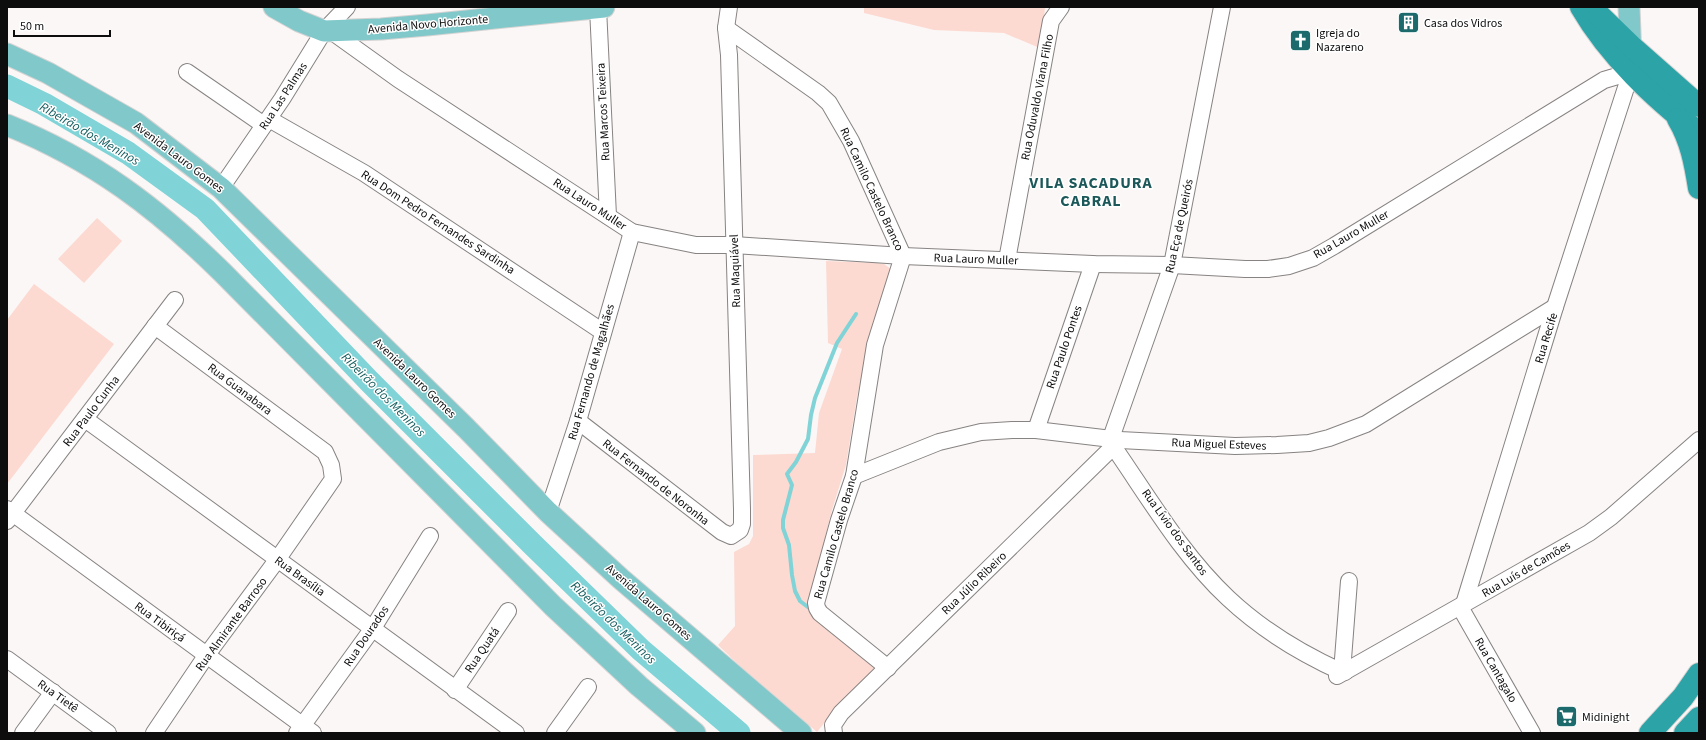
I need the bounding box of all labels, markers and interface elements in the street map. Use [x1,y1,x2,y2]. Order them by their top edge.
building icon: Casa dos Vidros [1396,10,1422,36]
street label: Avenida Novo Horizonte [367,11,489,38]
scale bar [14,12,110,38]
place label: Casa dos Vidros [1424,15,1502,32]
text: 50 m [20,18,44,35]
place label: Igreja do Nazareno [1316,25,1364,56]
church icon: Igreja do Nazareno [1287,27,1313,53]
street label: Rua Oduvaldo Viana Filho [1017,33,1058,162]
street label: Rua Las Palmas [255,59,312,133]
street label: Rua Marcos Teixeira [592,62,615,161]
water label: Ribeirão dos Meninos [36,98,143,170]
street label: Avenida Lauro Gomes [130,118,227,197]
street label: Rua Camilo Castelo Branco [835,125,908,254]
street label: Rua Dom Pedro Fernandes Sardinha [357,166,518,279]
district label: VILA SACADURA CABRAL [1028,172,1153,212]
street label: Rua Lauro Muller [550,174,631,235]
street label: Rua Eça de Queirós [1161,177,1198,275]
street label: Rua Lauro Muller [1310,205,1393,263]
street label: Rua Maquiável [726,234,745,308]
street label: Rua Lauro Muller [933,250,1019,270]
street label: Rua Fernando de Magalhães [564,302,619,442]
street label: Rua Paulo Pontes [1042,303,1087,391]
street label: Rua Recife [1531,311,1562,366]
street label: Avenida Lauro Gomes [370,334,460,422]
water label: Ribeirão dos Meninos [337,349,429,441]
street label: Rua Guanabara [204,359,275,419]
street label: Rua Paulo Cunha [59,372,124,450]
street label: Rua Miguel Esteves [1171,434,1267,455]
street label: Rua Fernando de Noronha [599,435,713,530]
street label: Rua Camilo Castelo Branco [810,467,863,601]
street label: Rua Lívio dos Santos [1137,486,1212,579]
street label: Rua Luís de Camões [1479,537,1574,602]
street label: Rua Júlio Ribeiro [938,548,1011,619]
street label: Rua Brasília [271,552,329,601]
street label: Avenida Lauro Gomes [602,560,695,644]
street label: Rua Almirante Barroso [192,574,271,675]
water label: Ribeirão dos Meninos [567,577,660,668]
street label: Rua Tibiriçá [131,598,189,647]
street label: Rua Dourados [340,602,393,670]
street label: Rua Quatá [461,624,504,677]
street label: Rua Cantagalo [1470,635,1521,706]
street label: Rua Tietê [34,676,82,717]
supermarket icon: Midinight [1554,704,1580,730]
place label: Midinight [1582,709,1629,726]

